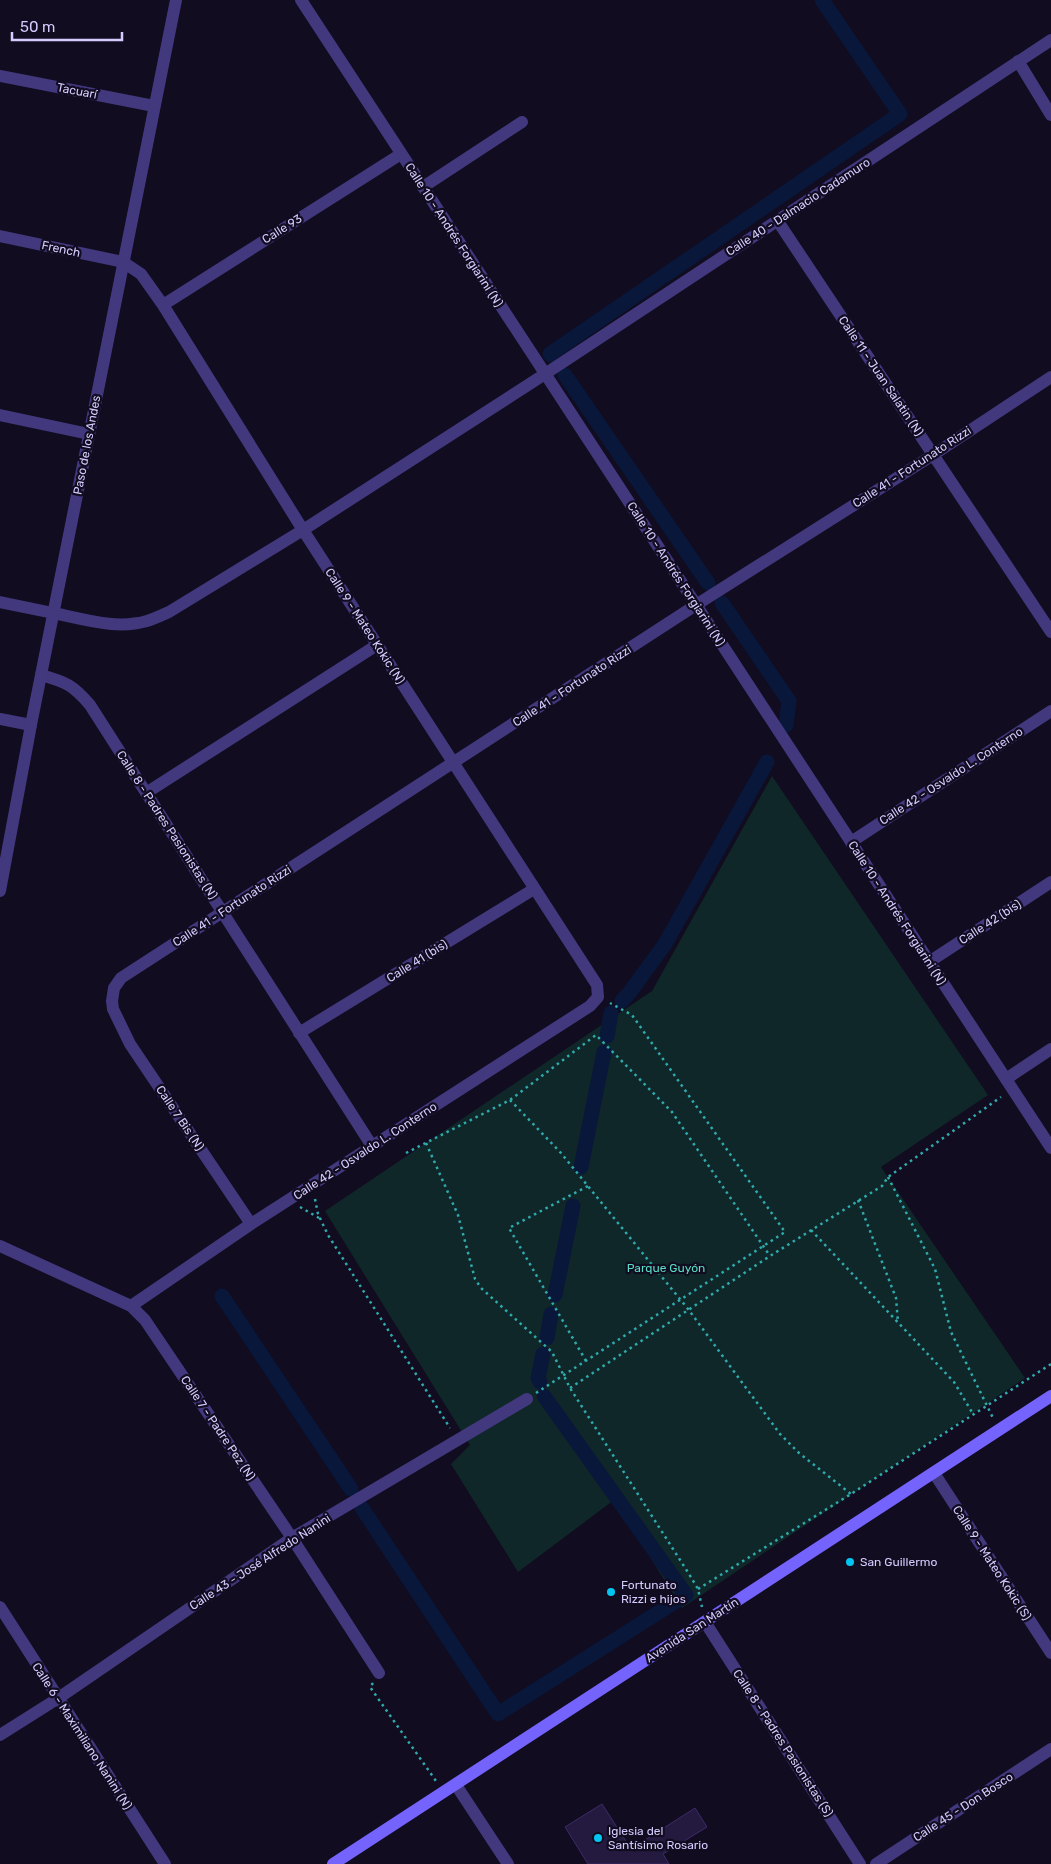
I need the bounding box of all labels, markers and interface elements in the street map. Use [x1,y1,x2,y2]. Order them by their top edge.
scale bar [12,10,122,42]
text: 50 m [20,18,55,36]
street label: Tacuarí [56,80,99,102]
street label: Calle 40 - Dalmacio Cadamuro [723,155,873,259]
street label: Calle 10 - Andrés Forgiarini (N) [402,160,506,310]
street label: Calle 93 [260,211,304,247]
street label: French [40,238,82,260]
street label: Calle 11 - Juan Salatin (N) [836,313,926,439]
street label: Paso de los Andes [71,394,103,496]
street label: Calle 41 - Fortunato Rizzi [850,423,974,511]
street label: Calle 10 - Andrés Forgiarini (N) [624,499,728,649]
street label: Calle 9 - Mateo Kokic (N) [322,566,408,686]
street label: Calle 41 - Fortunato Rizzi [510,642,634,730]
street label: Calle 42 - Osvaldo L. Conterno [877,724,1025,828]
street label: Calle 8 - Padres Pasionistas (N) [114,748,220,902]
street label: Calle 10 - Andrés Forgiarini (N) [845,838,949,988]
street label: Calle 41 - Fortunato Rizzi [170,862,294,950]
street label: Calle 42 (bis) [956,897,1024,947]
street label: Calle 41 (bis) [384,937,450,985]
street label: Calle 7 Bis (N) [153,1083,207,1153]
street label: Calle 42 - Osvaldo L. Conterno [291,1099,439,1203]
park label: Parque Guyón [627,1261,705,1275]
street label: Calle 7 - Padre Pez (N) [178,1373,258,1483]
street label: Calle 9 - Mateo Kokic (S) [950,1503,1034,1623]
street label: Calle 43 - José Alfredo Nanini [187,1511,333,1613]
place label: San Guillermo [860,1555,937,1569]
marker: San Guillermo [844,1556,856,1568]
place label: Fortunato Rizzi e hijos [621,1578,686,1606]
marker: Fortunato Rizzi e hijos [605,1586,617,1598]
street label: Avenida San Martín [643,1595,741,1665]
street label: Calle 6 - Maximiliano Nanini (N) [29,1660,135,1812]
street label: Calle 8 - Padres Pasionistas (S) [730,1667,836,1819]
street label: Calle 45 - Don Bosco [910,1769,1016,1845]
place label: Iglesia del Santísimo Rosario [608,1824,708,1852]
marker: Iglesia del Santísimo Rosario [592,1832,604,1844]

